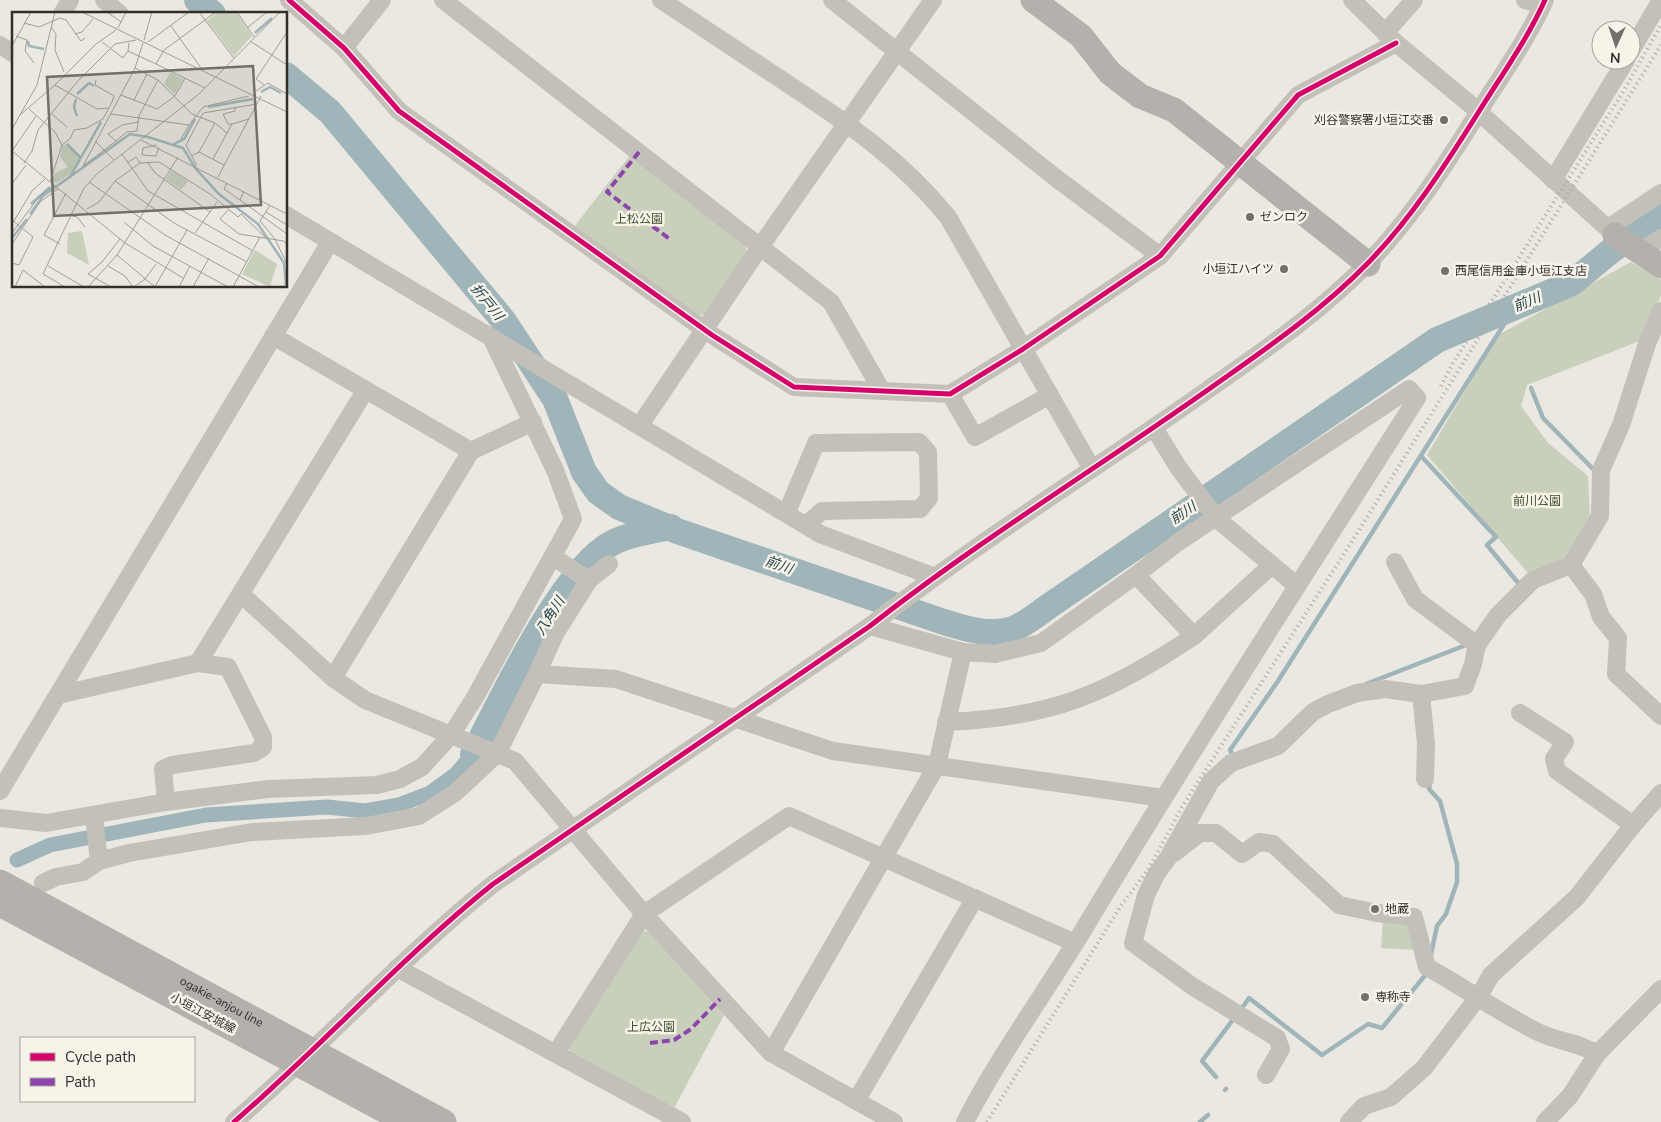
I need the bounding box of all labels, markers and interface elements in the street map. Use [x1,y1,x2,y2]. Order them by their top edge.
inset map [12,12,288,288]
north arrow [1591,20,1641,70]
text: N [1610,48,1621,67]
place label: 刈谷警察署小垣江交番 [1314,112,1434,128]
marker: 刈谷警察署小垣江交番 [1438,114,1450,126]
place label: ゼンロク [1260,209,1308,225]
park label: 上松公園 [615,211,663,227]
marker: ゼンロク [1244,211,1256,223]
place label: 小垣江ハイツ [1202,261,1274,277]
marker: 小垣江ハイツ [1278,263,1290,275]
place label: 西尾信用金庫小垣江支店 [1455,263,1587,279]
marker: 西尾信用金庫小垣江支店 [1439,265,1451,277]
water label: 折戸川 [466,280,509,326]
water label: 前川 [1510,287,1545,316]
park label: 前川公園 [1513,493,1561,509]
water label: 前川 [1166,496,1202,529]
water label: 前川 [763,551,797,579]
water label: 八角川 [531,591,570,639]
place label: 地蔵 [1385,901,1409,917]
marker: 地蔵 [1369,903,1381,915]
street label: ogakie-anjou line [177,973,266,1031]
street label: 小垣江安城線 [167,989,239,1037]
place label: 専称寺 [1375,989,1411,1005]
marker: 専称寺 [1359,991,1371,1003]
park label: 上広公園 [627,1019,675,1035]
legend [20,1037,195,1102]
text: Cycle path [65,1047,136,1067]
text: Path [65,1072,96,1092]

